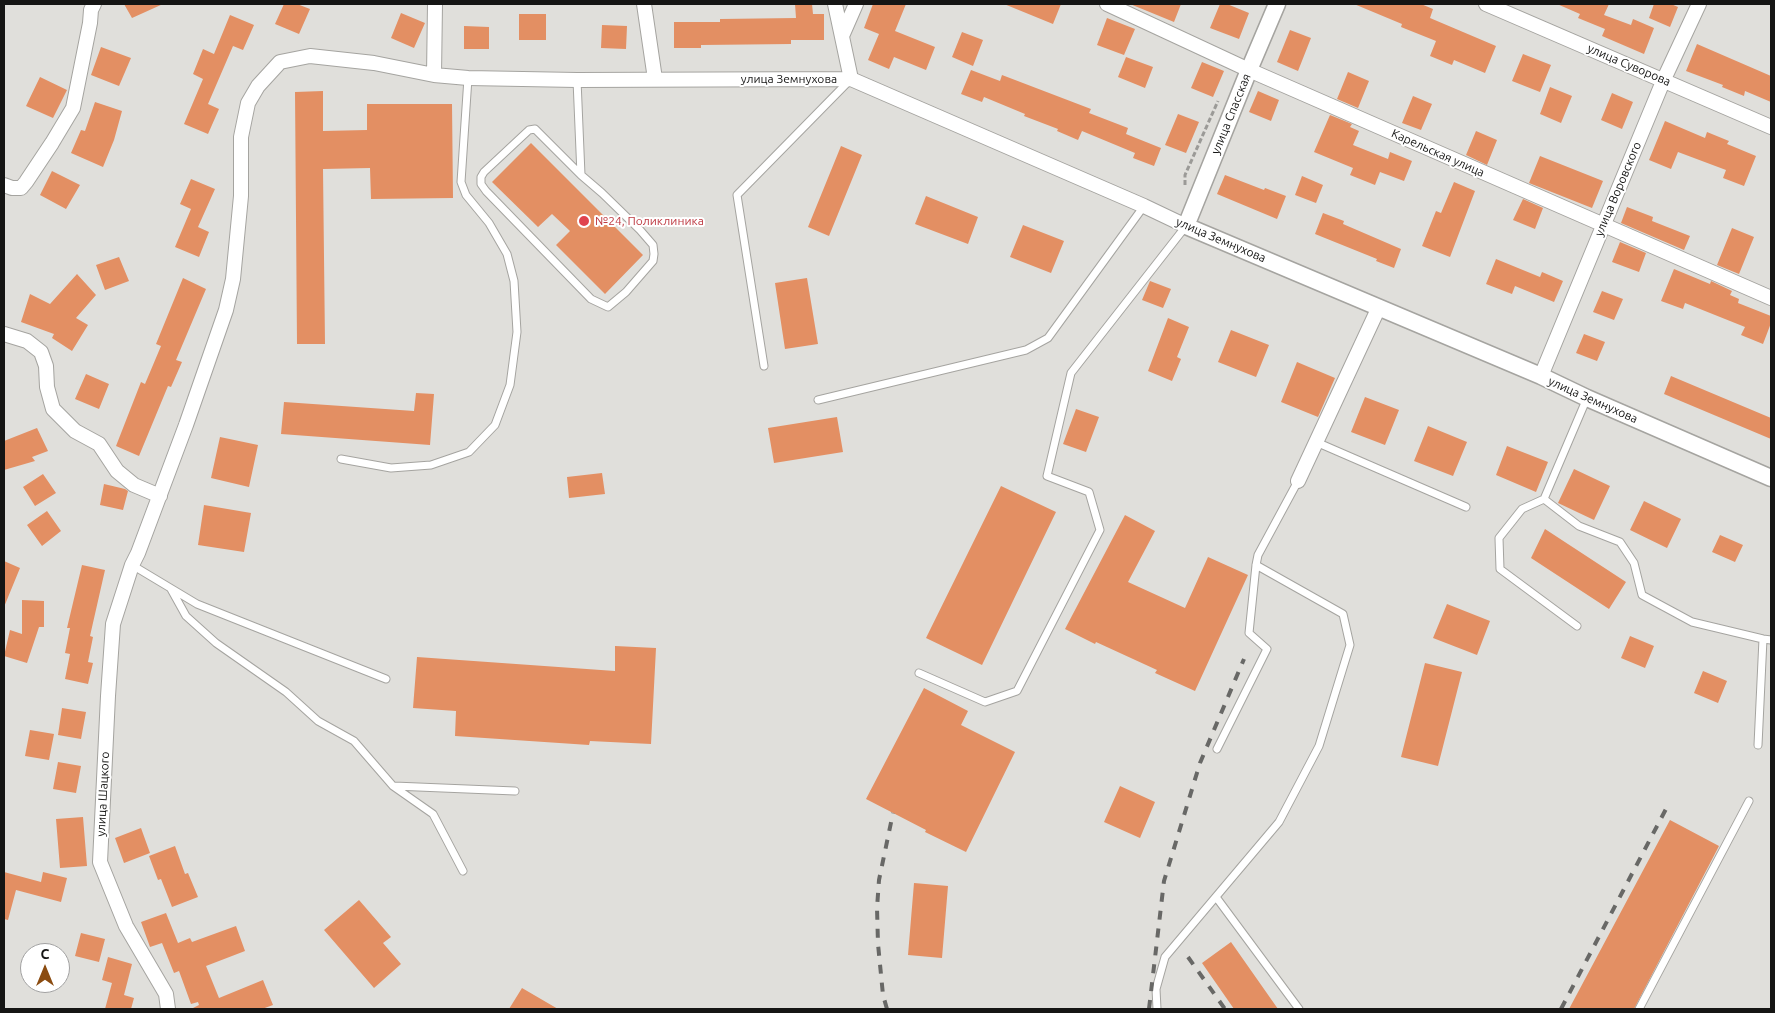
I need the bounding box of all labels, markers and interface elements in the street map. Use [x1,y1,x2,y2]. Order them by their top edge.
street label: улица Суворова [1585,41,1673,89]
street label: улица Спасская [1208,71,1254,157]
street label: улица Земнухова [741,72,837,86]
street label: Карельская улица [1389,126,1487,180]
street label: улица Воровского [1592,140,1644,238]
marker: №24, Поликлиника [577,214,591,228]
place label: №24, Поликлиника [595,214,704,228]
street label: улица Земнухова [1174,215,1268,265]
street label: улица Земнухова [1546,374,1640,426]
street label: улица Шацкого [94,751,112,837]
north arrow [20,943,70,993]
text: С [41,946,49,962]

